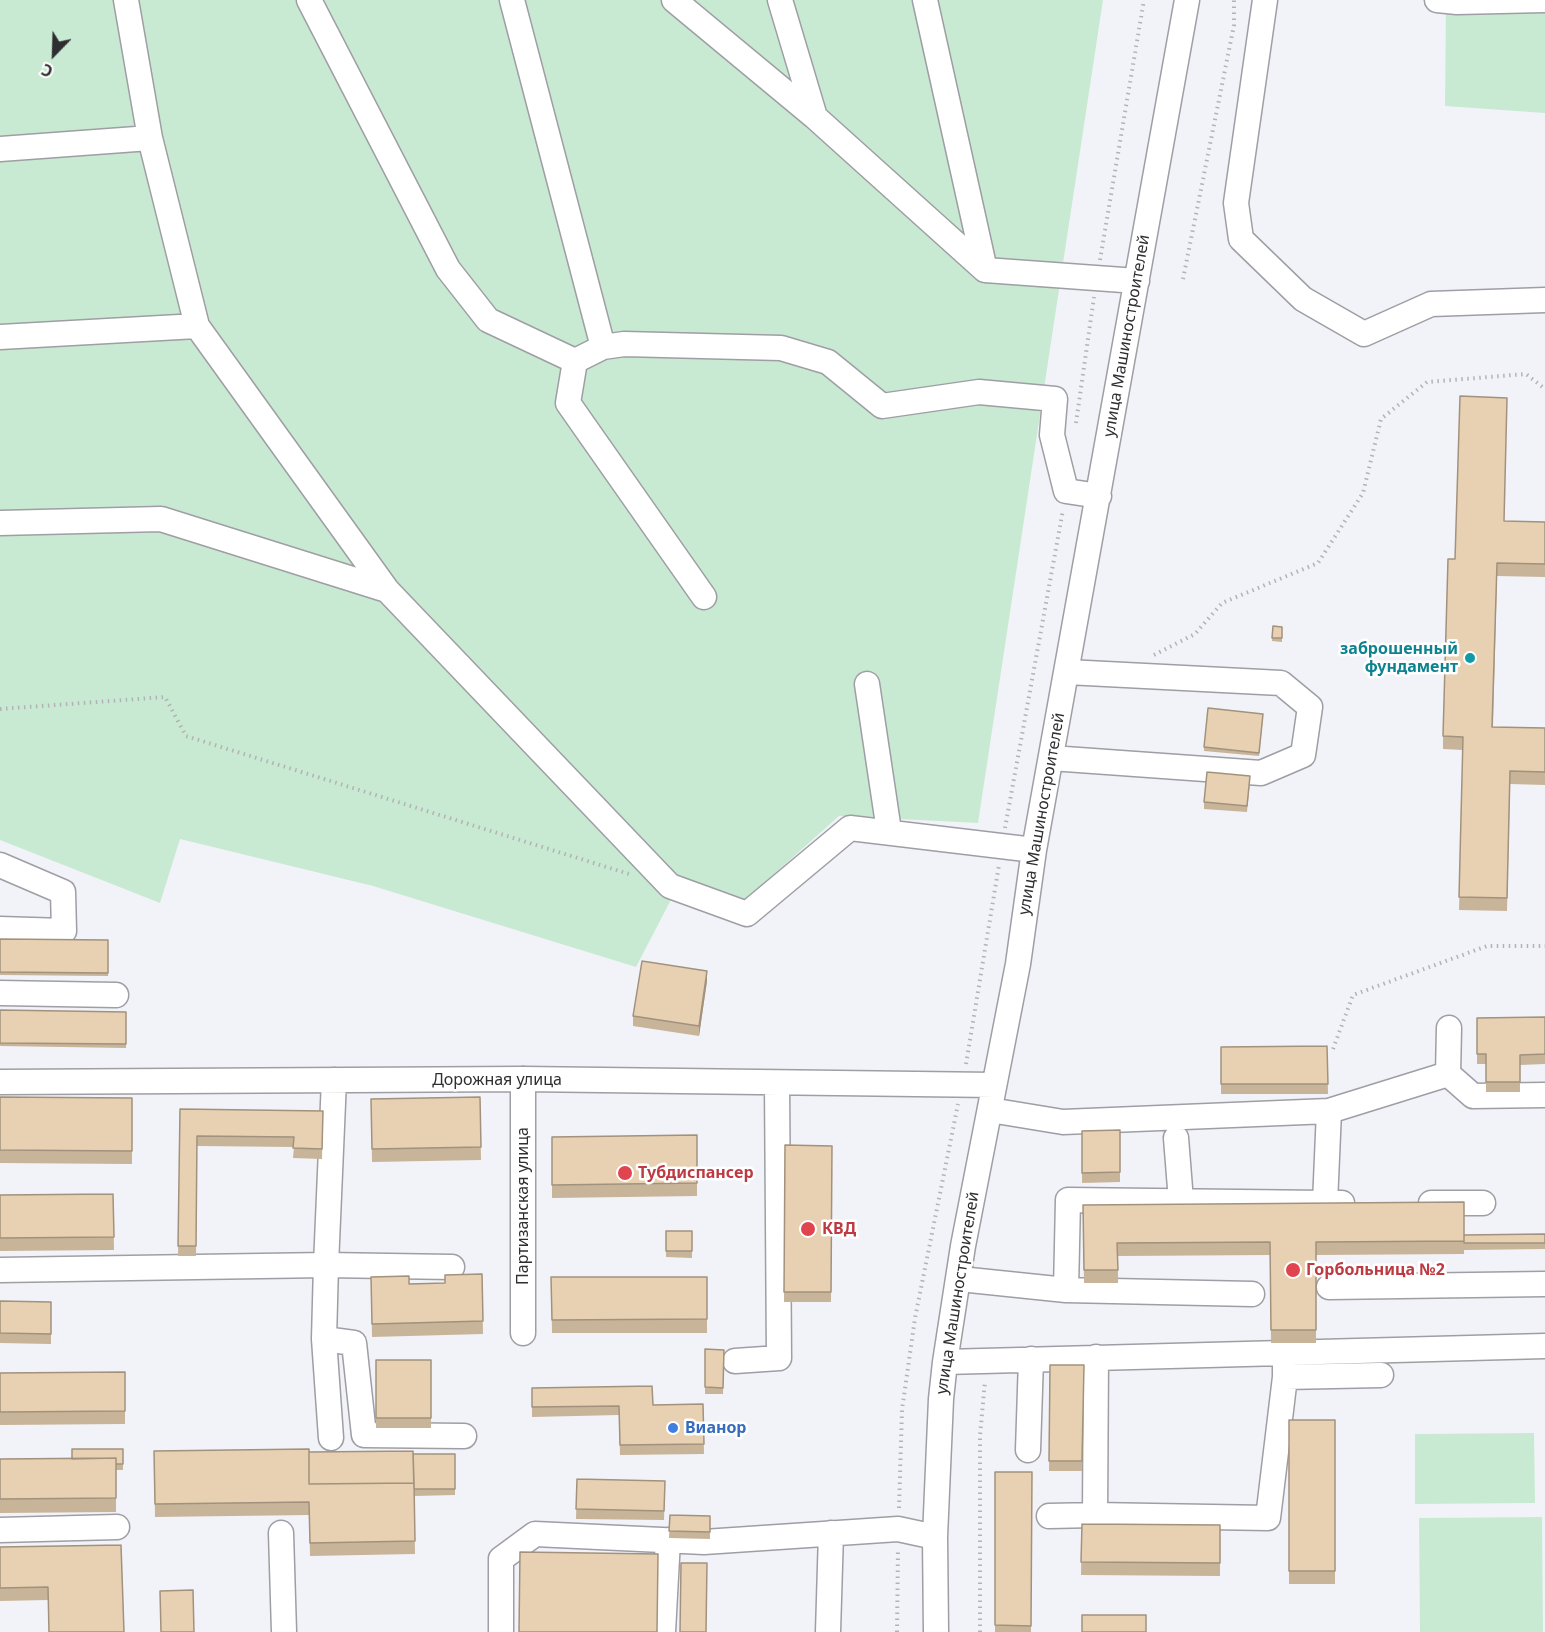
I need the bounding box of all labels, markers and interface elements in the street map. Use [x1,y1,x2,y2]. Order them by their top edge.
north arrow [24,24,84,84]
text: С [38,58,56,83]
street label: улица Машиностроителей [1100,233,1154,439]
place label: заброшенный фундамент [1340,639,1458,677]
marker: заброшенный фундамент [1463,651,1477,665]
street label: улица Машиностроителей [1015,711,1069,917]
street label: Дорожная улица [432,1070,562,1090]
street label: Партизанская улица [513,1127,533,1285]
place label: Тубдиспансер [638,1163,754,1183]
marker: Тубдиспансер [616,1164,634,1182]
street label: улица Машиностроителей [932,1190,984,1396]
place label: КВД [822,1219,856,1239]
marker: КВД [799,1220,817,1238]
place label: Горбольница №2 [1306,1260,1445,1280]
marker: Горбольница №2 [1284,1261,1302,1279]
place label: Вианор [685,1418,747,1438]
marker: Вианор [666,1421,680,1435]

